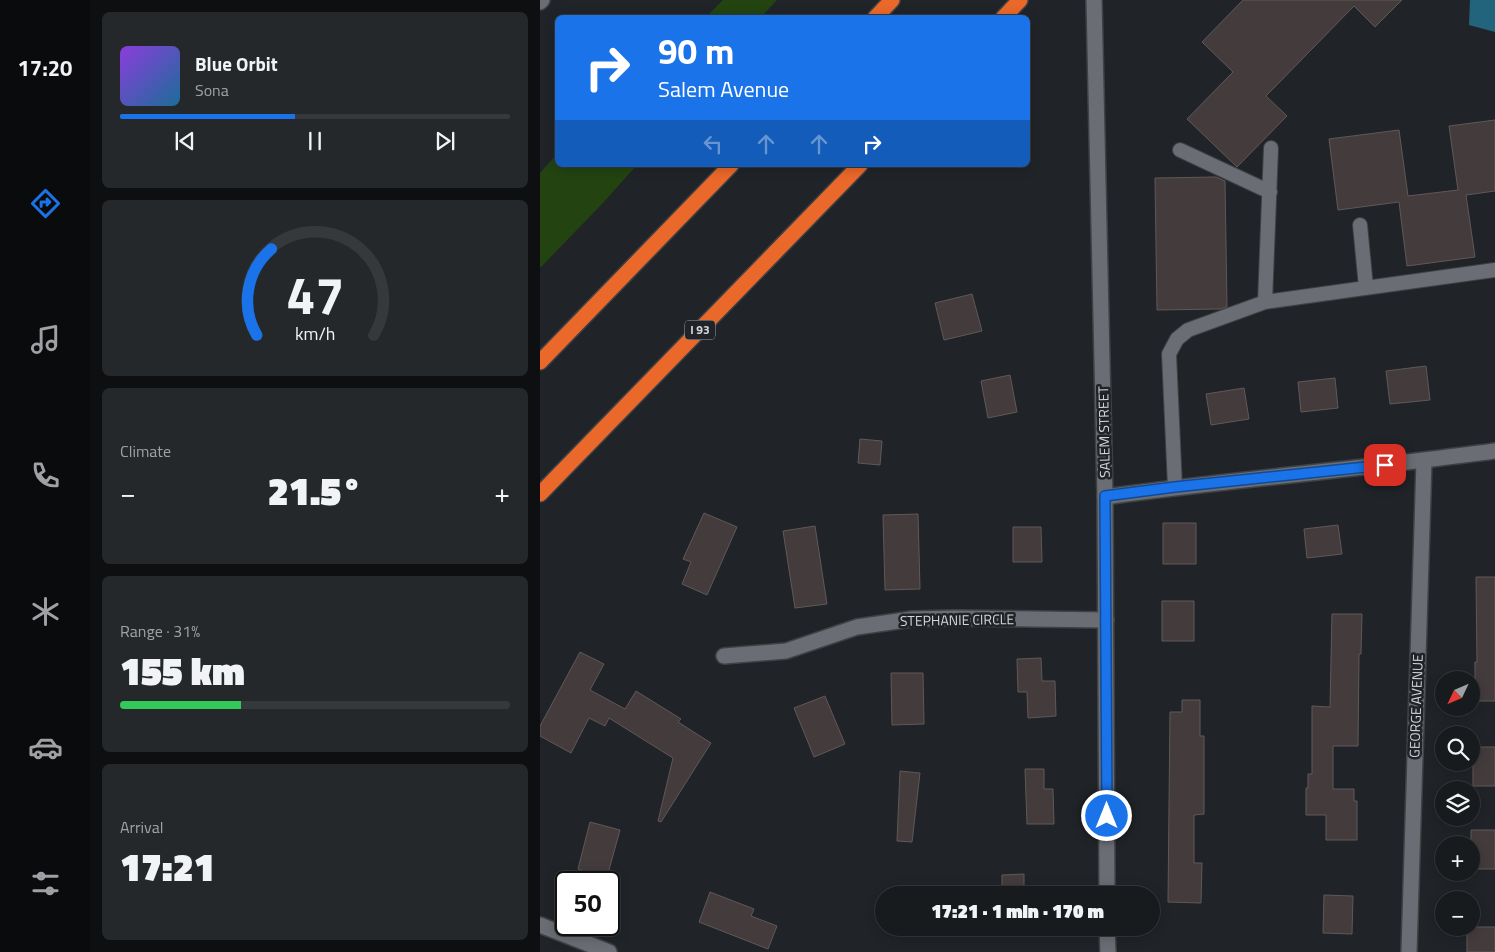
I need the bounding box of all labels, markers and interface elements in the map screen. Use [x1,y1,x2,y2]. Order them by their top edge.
text: 90 m [658,24,734,78]
icon: right [575,35,640,100]
text: Blue Orbit [195,49,278,78]
text: 17:20 [18,51,72,85]
text: Salem Avenue [658,72,789,106]
text: Sona [195,78,229,102]
icon: previous [171,127,199,155]
icon: pause [301,127,329,155]
icon: next [431,127,459,155]
icon: left [699,130,727,158]
icon: ahead [752,130,780,158]
icon: ahead [805,130,833,158]
icon: right [858,130,886,158]
icon: directions [28,186,63,221]
text: 47 [286,255,344,334]
text: km/h [295,320,335,347]
road number: I 93 [685,320,715,340]
icon: music [28,322,63,357]
street label: SALEM STREET [1092,385,1115,478]
text: Climate [120,439,171,463]
pin [1364,444,1406,486]
icon: arrive [1371,451,1399,479]
icon: phone [28,458,63,493]
text: 21.5° [268,462,362,520]
text: − [120,471,136,514]
text: + [494,471,510,514]
icon: climate [28,594,63,629]
street label: STEPHANIE CIRCLE [900,608,1015,631]
text: Range · 31% [120,619,200,643]
text: 155 km [120,642,245,700]
street label: GEORGE AVENUE [1403,654,1428,758]
north arrow [1435,671,1480,716]
map controls [1435,671,1480,936]
button: search [1435,726,1480,771]
icon: car [28,730,63,765]
button: layers [1435,781,1480,826]
position arrow [1080,789,1132,841]
text: Arrival [120,815,163,839]
button: + [1435,836,1480,881]
text: 17:21 [120,838,215,896]
icon: filters [28,866,63,901]
speed limit sign: 50 [555,871,620,936]
button: − [1435,891,1480,936]
text: 17:21 · 1 min · 170 m [931,896,1104,925]

